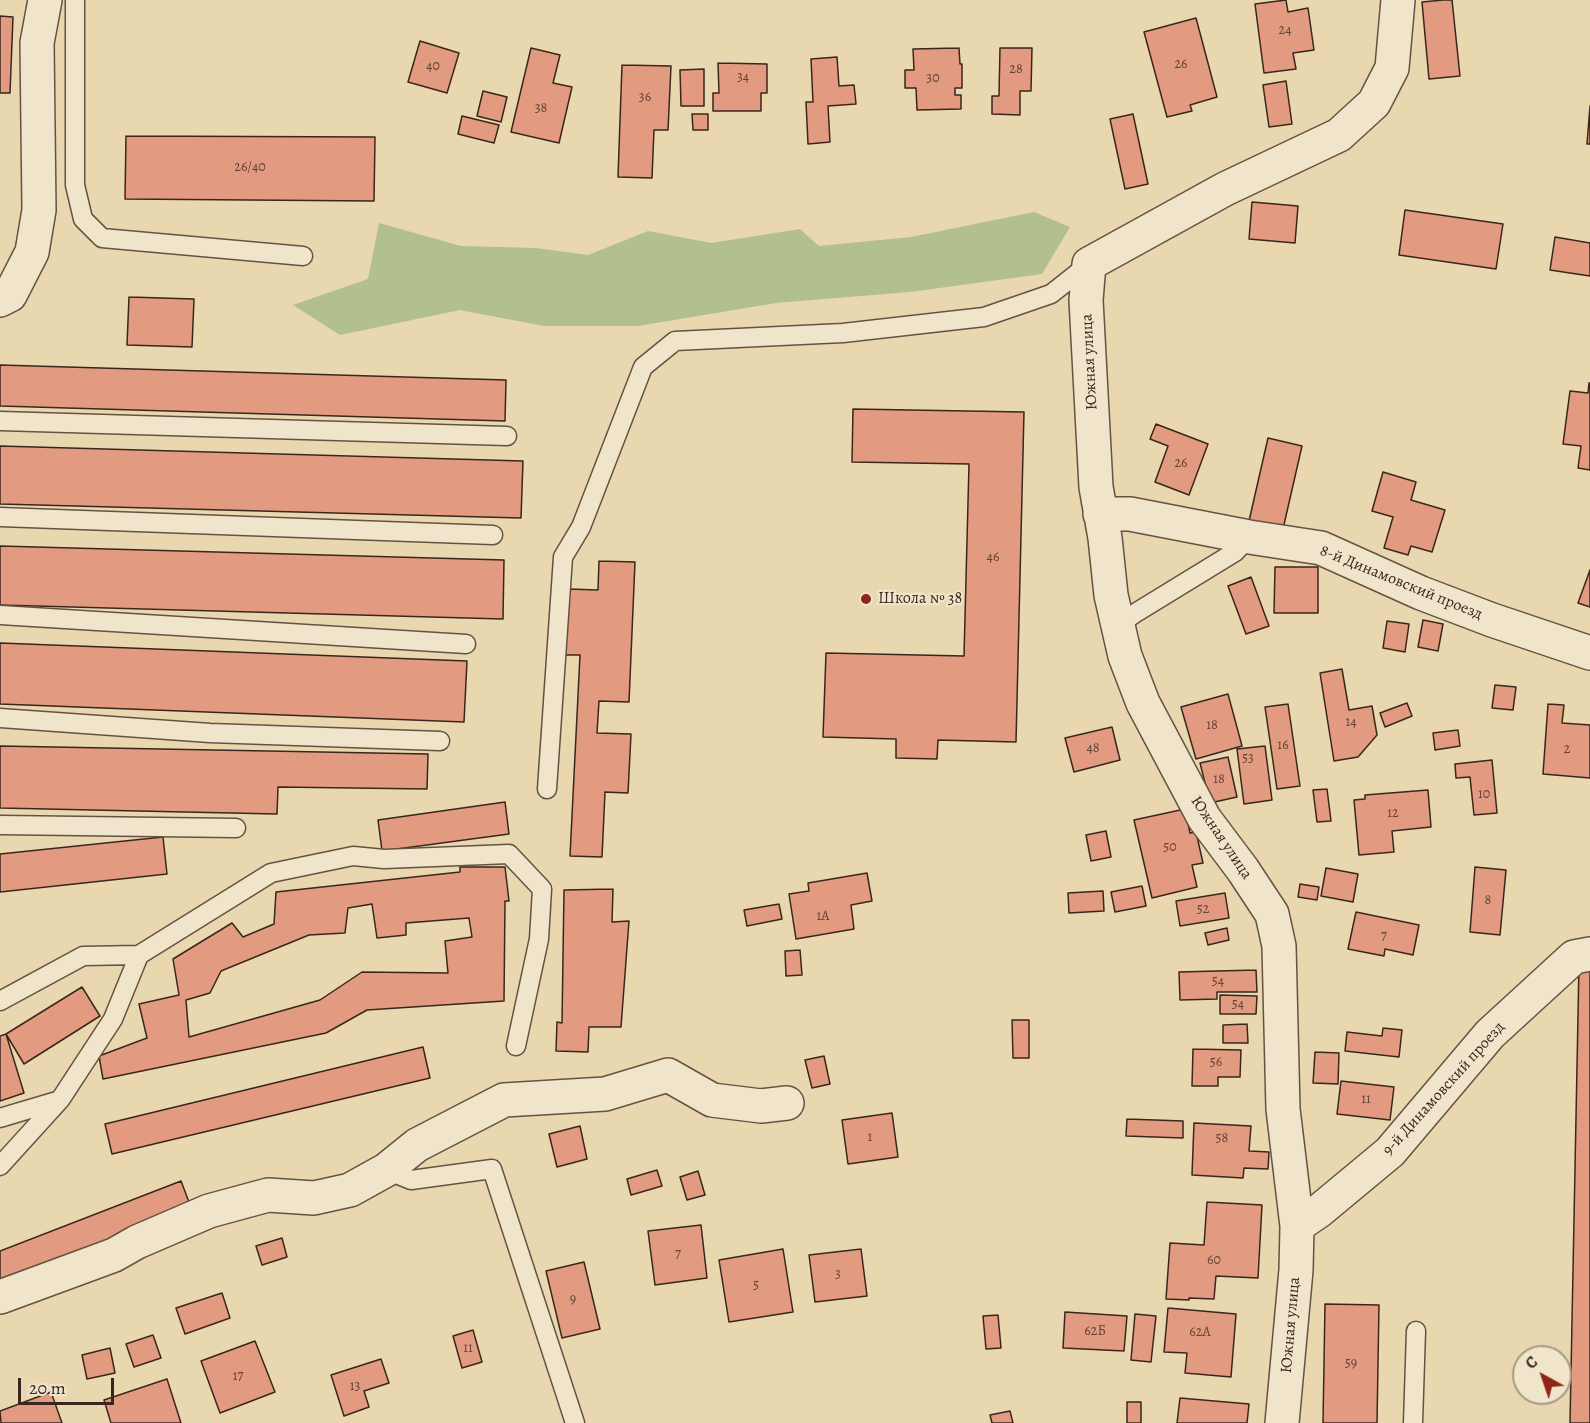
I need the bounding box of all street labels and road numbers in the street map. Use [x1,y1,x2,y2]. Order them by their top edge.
street label: Южная улица [1078,313,1102,411]
street label: 8-й Динамовский проезд [1317,542,1485,624]
street label: Южная улица [1186,793,1256,883]
street label: 9-й Динамовский проезд [1379,1018,1509,1160]
street label: Южная улица [1277,1276,1305,1374]

